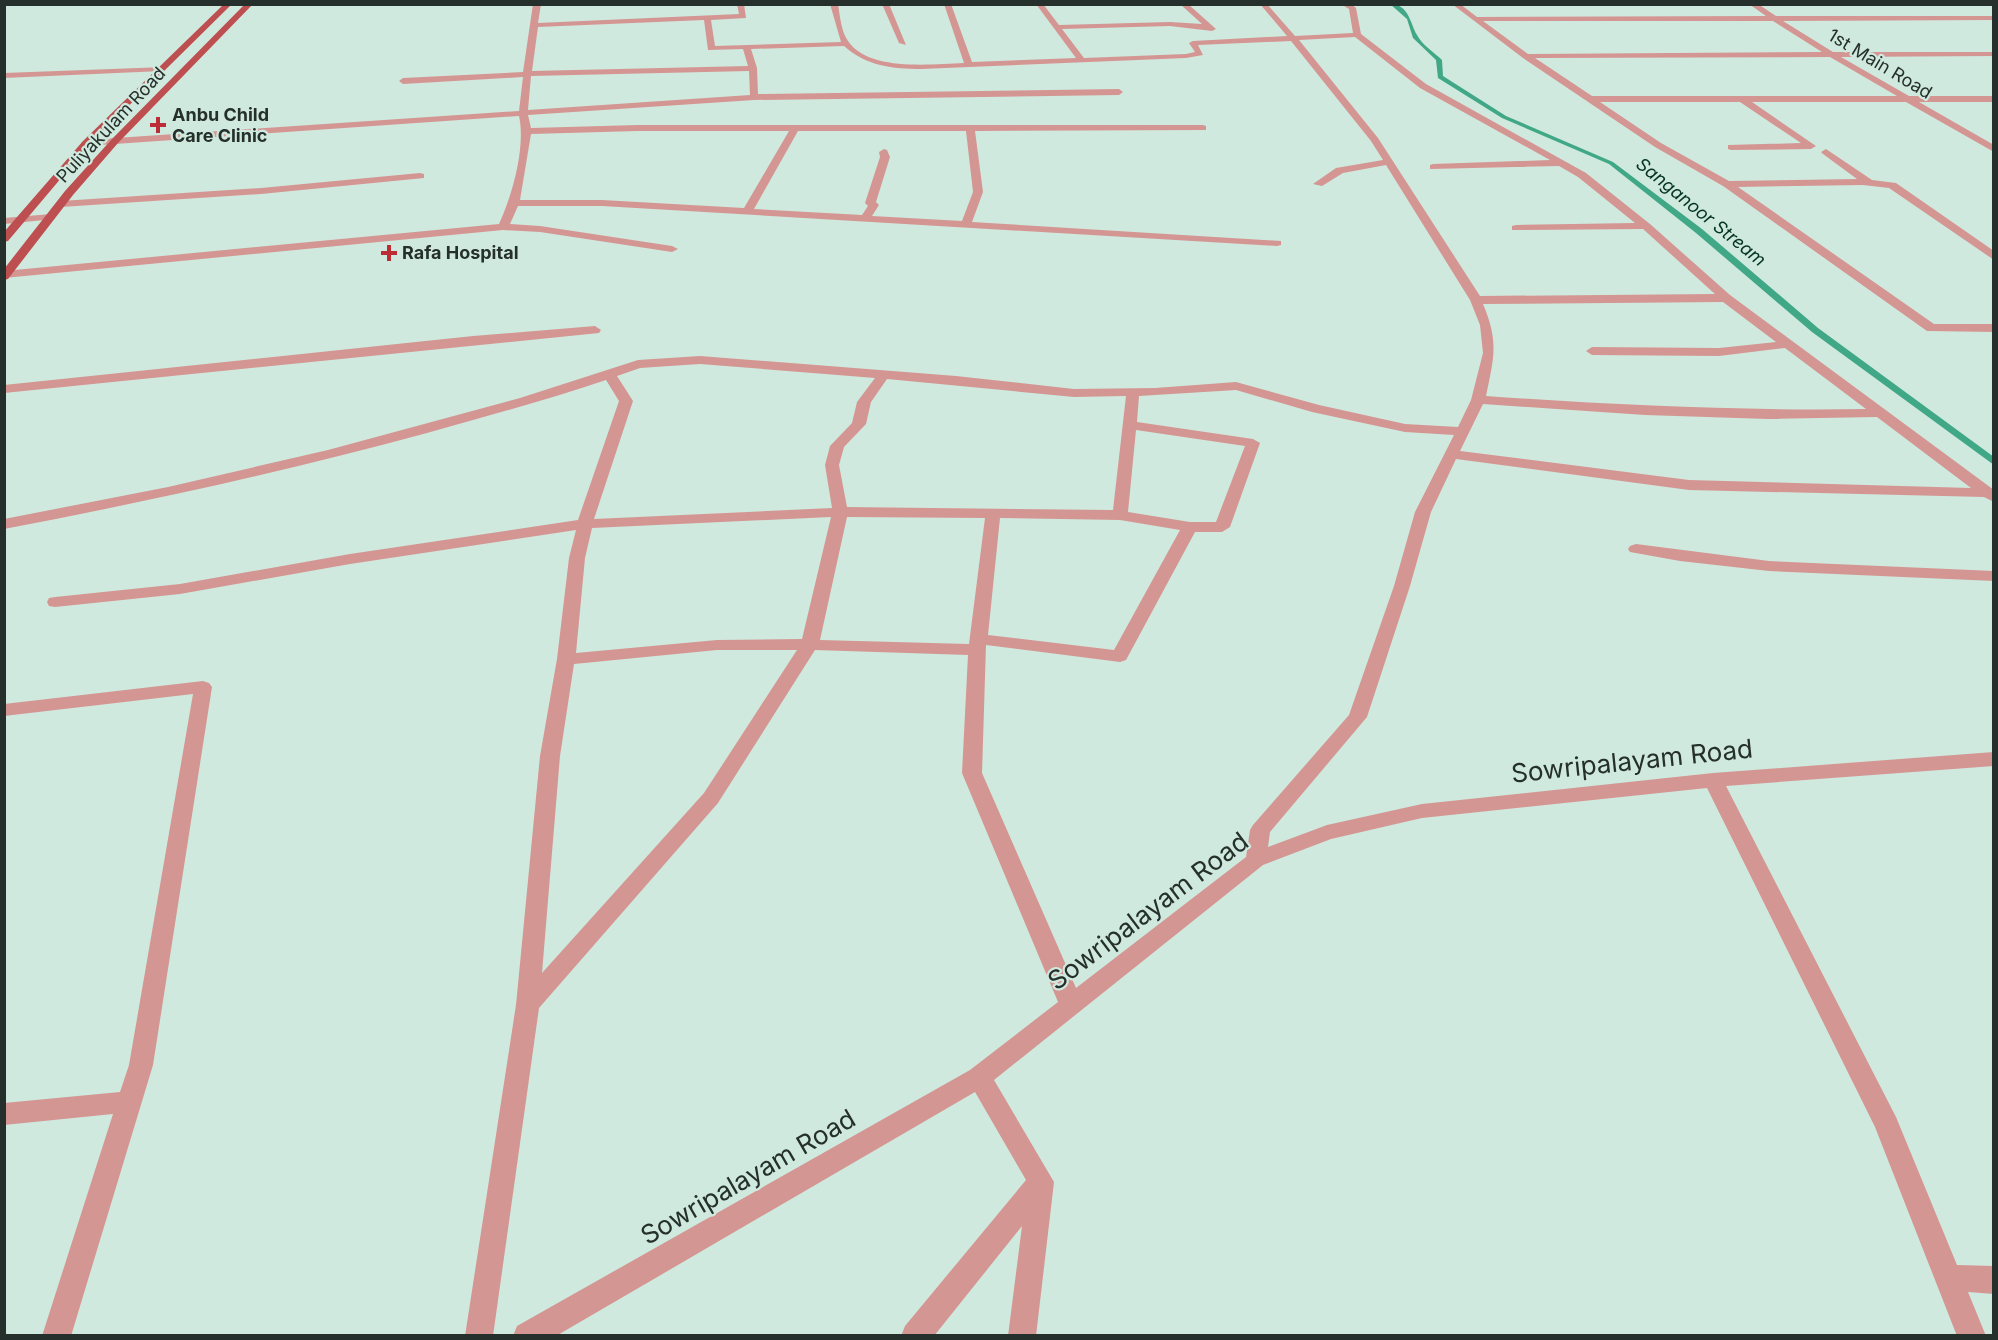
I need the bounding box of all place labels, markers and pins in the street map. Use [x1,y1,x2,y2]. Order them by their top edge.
place label: Anbu Child Care Clinic [172,104,269,146]
marker: Anbu Child Care Clinic [149,116,167,134]
place label: Rafa Hospital [402,242,519,263]
marker: Rafa Hospital [380,244,398,262]

